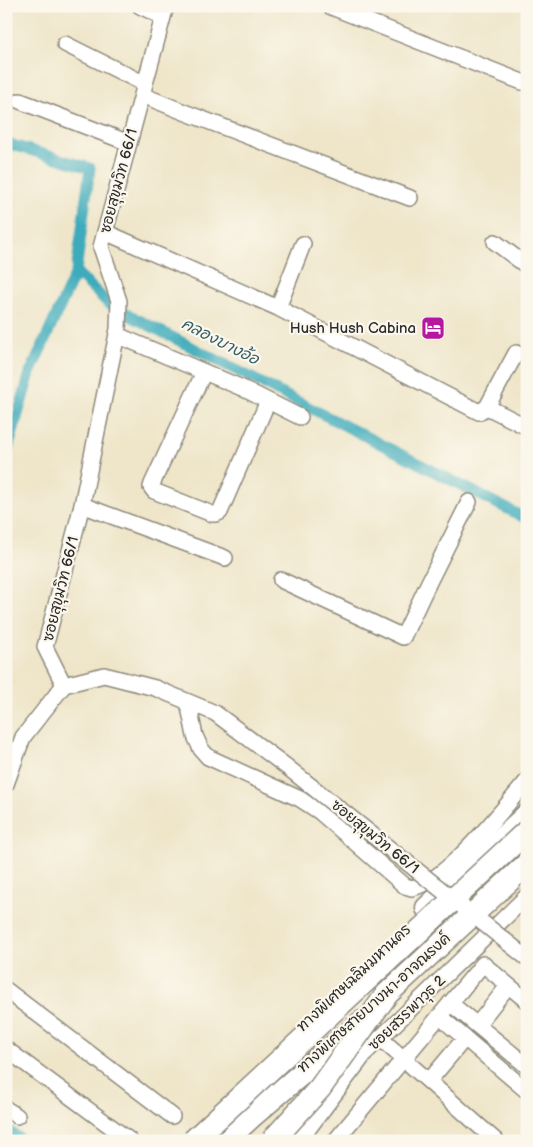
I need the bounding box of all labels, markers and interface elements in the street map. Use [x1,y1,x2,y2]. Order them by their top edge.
street label: ซอยสุขุมวิท 66/1 [96,126,143,236]
water label: คลองบางอ้อ [178,313,264,370]
hotel icon: Hush Hush Cabina [420,315,446,341]
place label: Hush Hush Cabina [290,319,416,338]
street label: ซอยสุขุมวิท 66/1 [39,534,84,644]
street label: ซอยสุขุมวิท 66/1 [326,796,423,879]
street label: ทางพิเศษเฉลิมมหานคร [293,920,415,1036]
street label: ทางพิเศษสายบางนา-อาจณรงค์ [293,928,455,1077]
street label: ซอยสรรพาวุธ 2 [364,971,450,1055]

